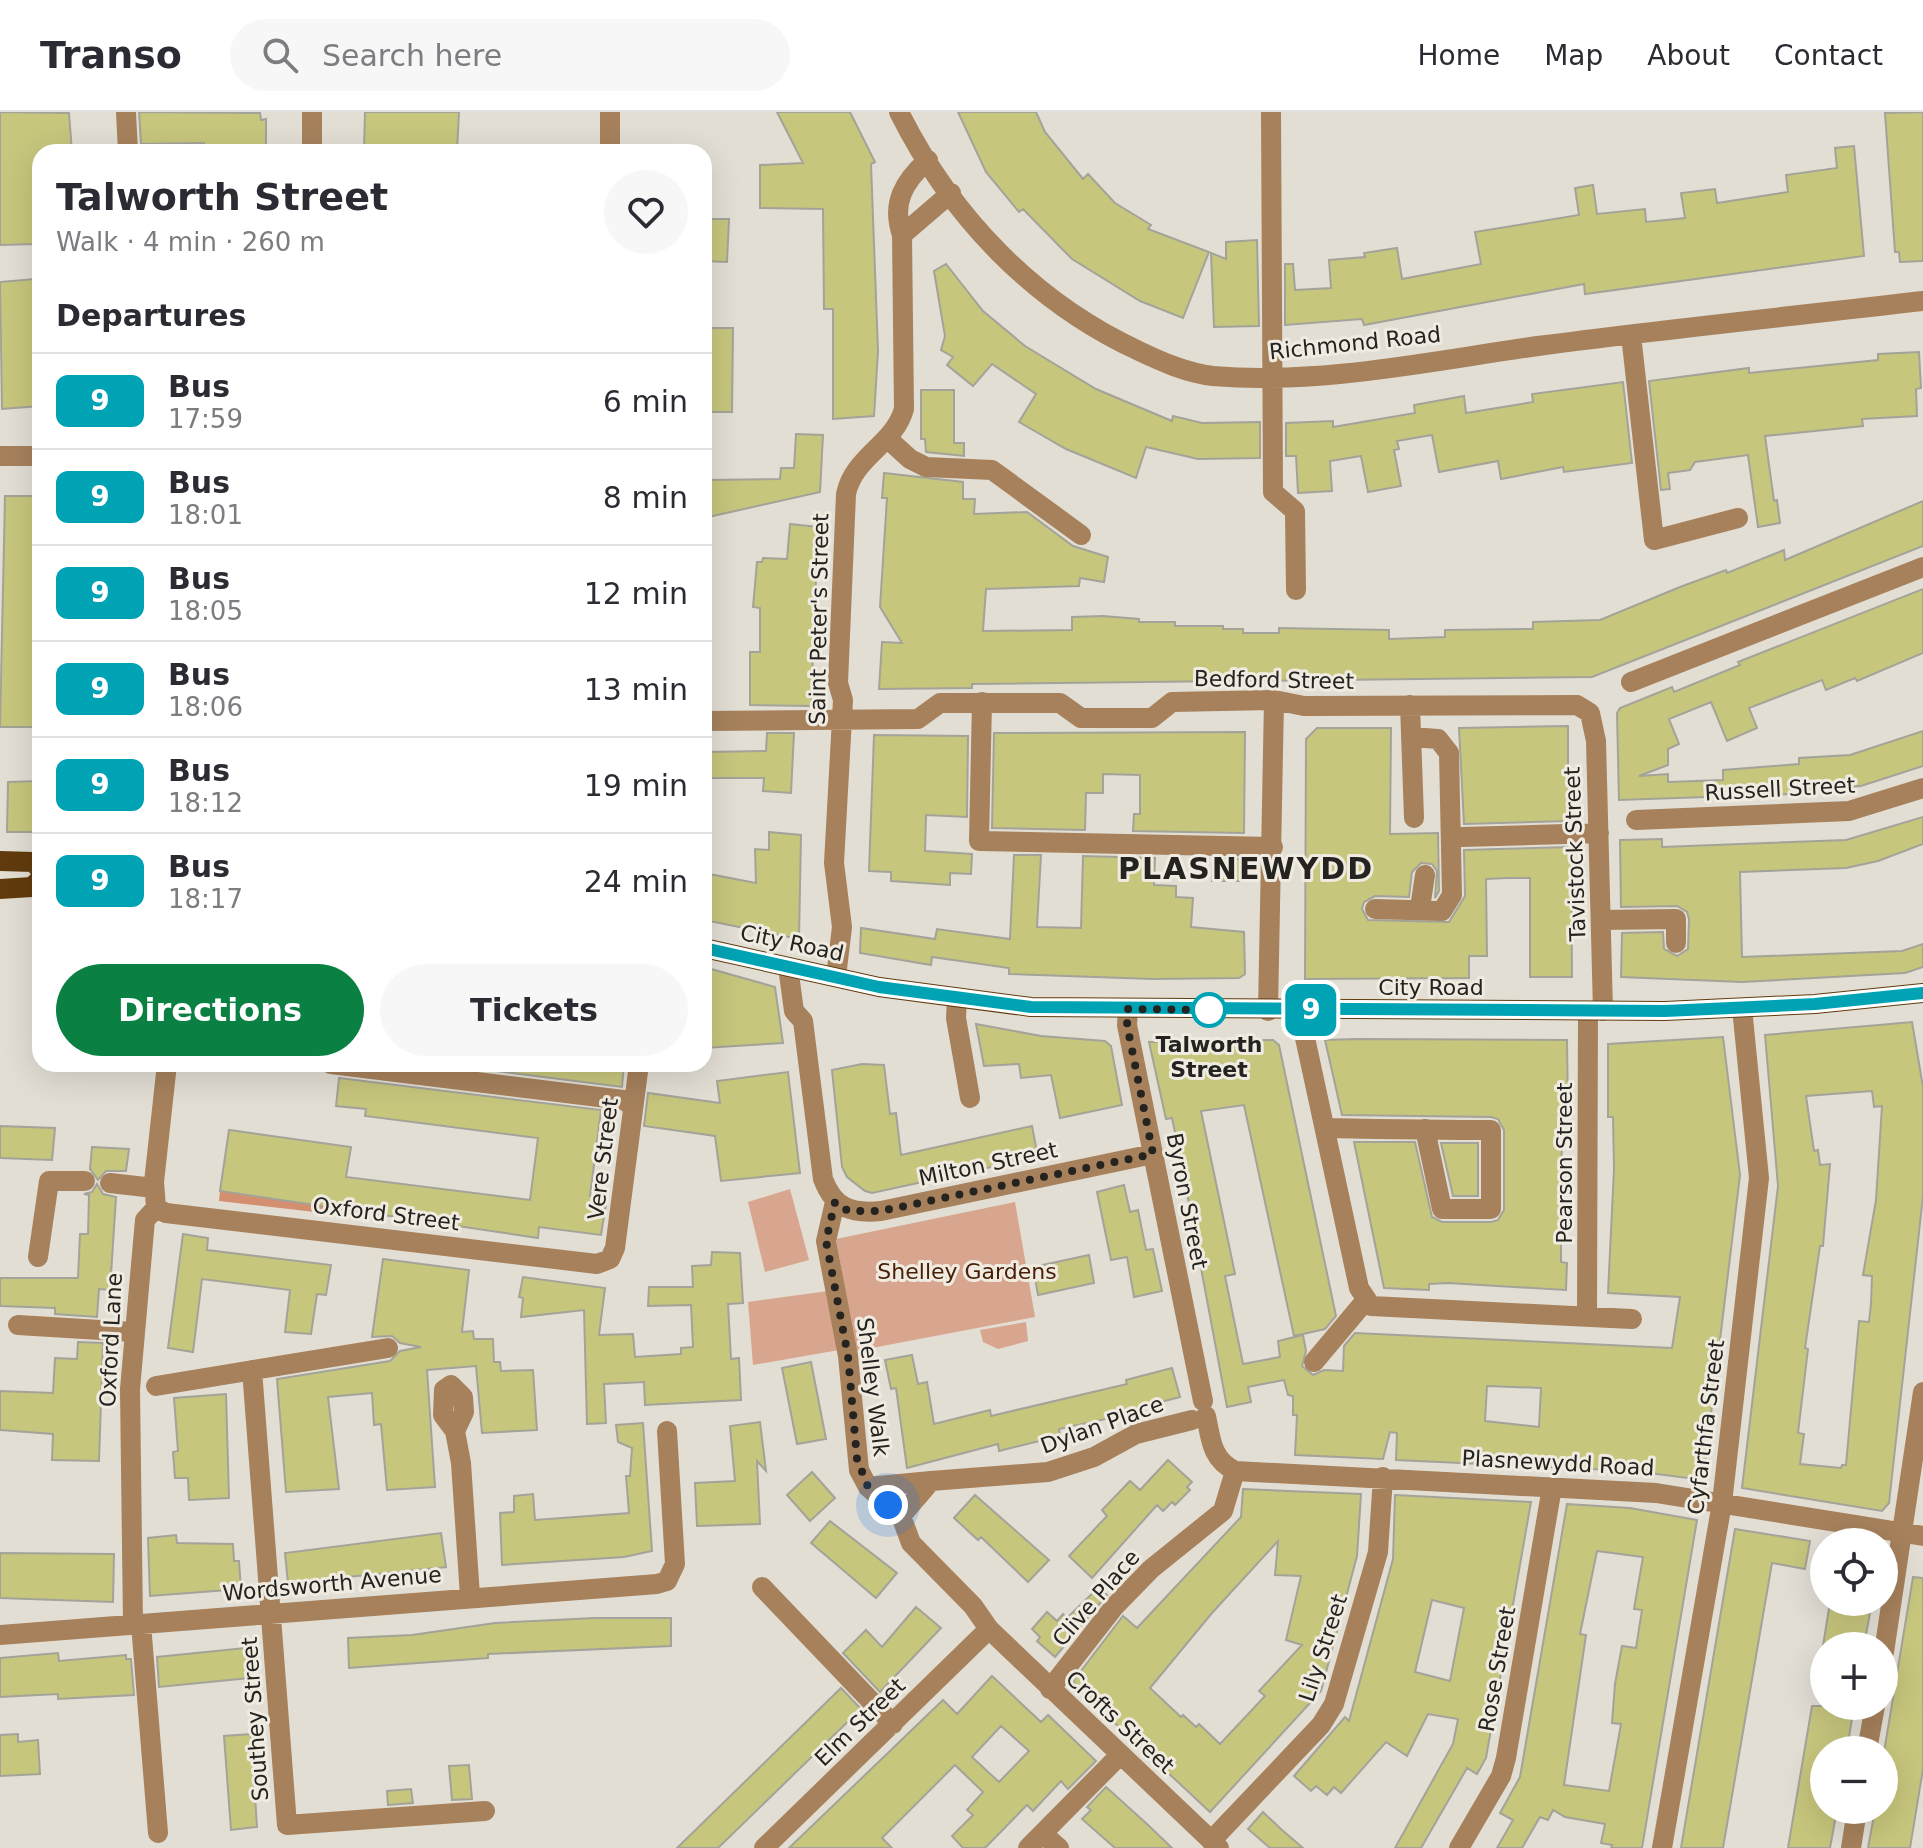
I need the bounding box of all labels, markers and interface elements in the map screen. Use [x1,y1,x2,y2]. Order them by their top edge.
search box [230,19,790,91]
text: Transo [40,33,182,77]
icon: search [258,33,302,77]
text: Search here [322,38,502,73]
text: Home [1417,39,1500,72]
text: Map [1544,39,1603,72]
text: About [1647,39,1730,72]
text: Contact [1774,39,1883,72]
button: heart [604,170,688,254]
text: Talworth Street [56,175,388,219]
text: Walk · 4 min · 260 m [56,227,325,257]
text: Departures [56,298,246,333]
street label: Richmond Road [1268,322,1442,364]
text: Bus [168,369,230,404]
text: 9 [90,384,110,417]
text: 6 min [603,384,688,419]
text: 17:59 [168,404,243,434]
text: Bus [168,465,230,500]
text: 9 [90,480,110,513]
text: 8 min [603,480,688,515]
text: 18:01 [168,500,243,530]
street label: Saint Peter's Street [805,513,833,725]
text: Bus [168,561,230,596]
text: 9 [90,576,110,609]
text: 12 min [584,576,688,611]
text: 18:05 [168,596,243,626]
text: Bus [168,657,230,692]
street label: Bedford Street [1194,666,1355,694]
text: 9 [90,672,110,705]
text: 13 min [584,672,688,707]
text: 18:06 [168,692,243,722]
text: Bus [168,753,230,788]
street label: Tavistock Street [1559,766,1591,943]
text: 9 [90,768,110,801]
text: 19 min [584,768,688,803]
street label: Russell Street [1704,773,1856,805]
text: 18:12 [168,788,243,818]
text: Bus [168,849,230,884]
district label: PLASNEWYDD [1118,851,1374,886]
text: 9 [90,864,110,897]
text: 24 min [584,864,688,899]
text: 18:17 [168,884,243,914]
street label: City Road [738,920,846,966]
button: Directions [56,964,364,1056]
button: Tickets [380,964,688,1056]
street label: City Road [1378,975,1484,1000]
line badge: 9 [1285,984,1337,1036]
marker: Talworth Street [1192,993,1226,1027]
text: 9 [1301,993,1321,1026]
place label: Talworth Street [1155,1032,1263,1082]
street label: Pearson Street [1552,1082,1577,1244]
street label: Vere Street [583,1096,623,1221]
street label: Byron Street [1162,1131,1212,1271]
street label: Milton Street [916,1137,1060,1191]
street label: Oxford Street [311,1193,461,1235]
park label: Shelley Gardens [877,1259,1057,1284]
street label: Oxford Lane [95,1272,127,1408]
street label: Shelley Walk [852,1316,894,1458]
street label: Cyfarthfa Street [1683,1338,1729,1516]
street label: Dylan Place [1037,1391,1167,1459]
street label: Plasnewydd Road [1461,1445,1655,1481]
your location [868,1485,908,1525]
map controls [1810,1528,1898,1824]
button: locate [1810,1528,1898,1616]
street label: Clive Place [1047,1545,1145,1651]
street label: Wordsworth Avenue [221,1562,443,1606]
street label: Lily Street [1294,1591,1352,1705]
street label: Rose Street [1474,1604,1520,1734]
button: + [1810,1632,1898,1720]
street label: Southey Street [237,1636,273,1802]
street label: Crofts Street [1061,1666,1180,1779]
street label: Elm Street [810,1673,910,1771]
button: − [1810,1736,1898,1824]

